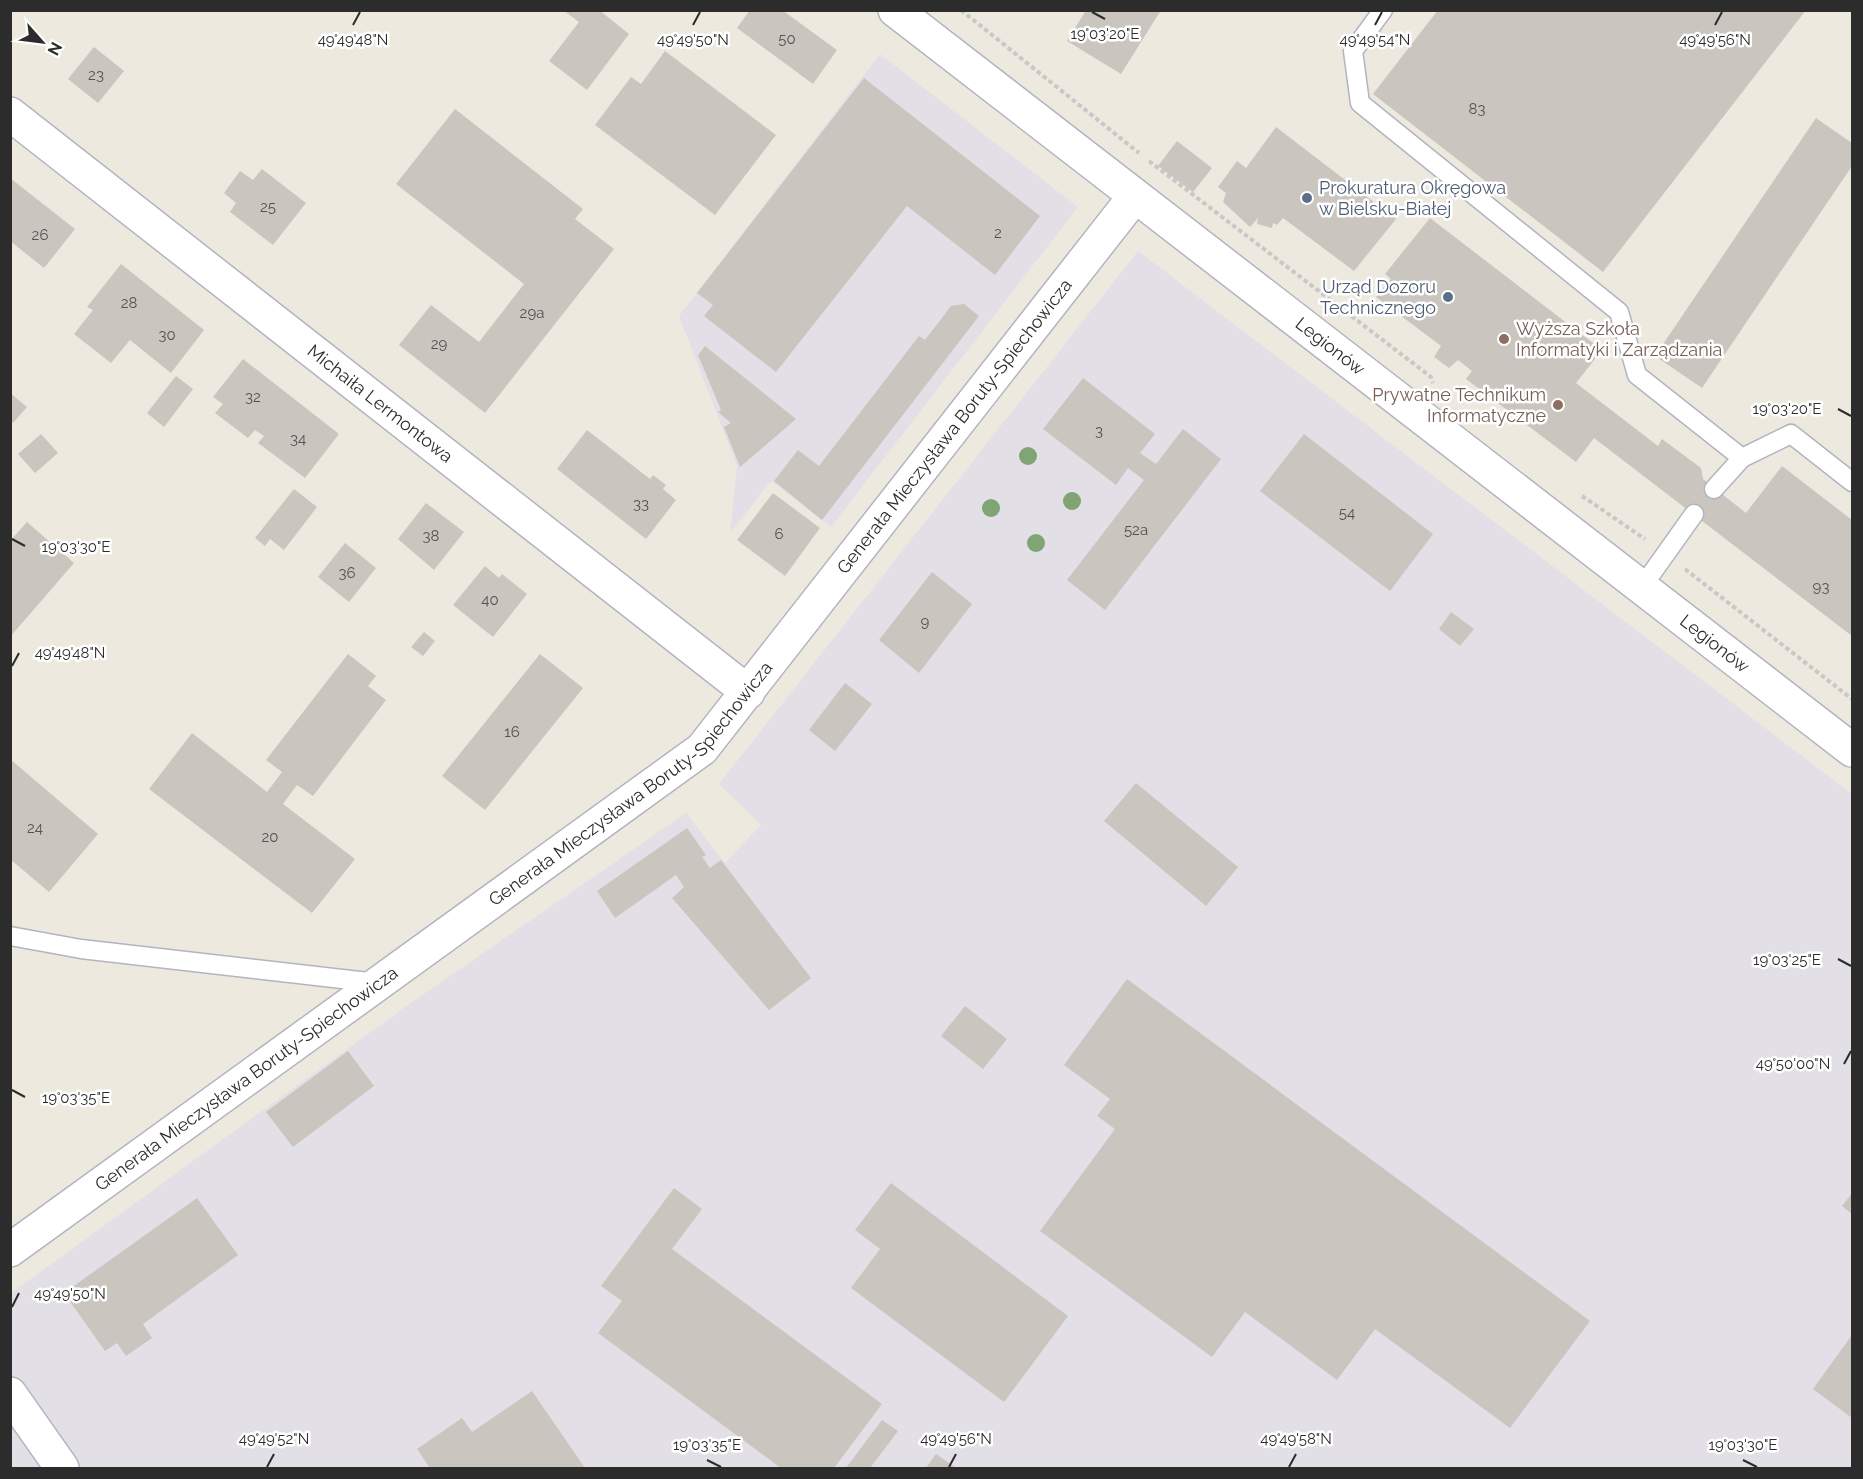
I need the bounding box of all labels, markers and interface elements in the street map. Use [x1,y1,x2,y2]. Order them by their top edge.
north arrow [12,12,72,72]
text: 19°03'20"E [1071,25,1139,43]
house number: 50 [778,30,796,48]
text: 49°49'48"N [318,31,388,49]
text: 49°49'50"N [657,31,729,49]
text: 49°49'54"N [1340,31,1410,49]
text: 49°49'56"N [1679,31,1751,49]
text: N [44,39,66,59]
house number: 23 [88,66,104,84]
house number: 83 [1469,100,1485,118]
place label: Prokuratura Okręgowa w Bielsku-Białej [1319,177,1506,219]
marker: Prokuratura Okręgowa w Bielsku-Białej [1300,191,1314,205]
house number: 25 [260,198,276,216]
house number: 2 [994,224,1002,242]
house number: 26 [32,226,48,244]
street label: Generała Mieczysława Boruty-Spiechowicza [832,275,1076,578]
place label: Urząd Dozoru Technicznego [1320,276,1436,318]
marker: Urząd Dozoru Technicznego [1441,290,1455,304]
house number: 28 [121,294,137,312]
house number: 29a [520,304,544,322]
street label: Legionów [1291,313,1370,380]
place label: Wyższa Szkoła Informatyki i Zarządzania [1516,318,1722,360]
house number: 30 [158,326,176,344]
marker: Wyższa Szkoła Informatyki i Zarządzania [1497,332,1511,346]
house number: 29 [431,335,448,353]
street label: Michaiła Lermontowa [303,340,457,467]
place label: Prywatne Technikum Informatyczne [1372,384,1546,426]
house number: 32 [245,388,261,406]
marker: Prywatne Technikum Informatyczne [1551,398,1565,412]
text: 19°03'20"E [1753,400,1821,418]
house number: 3 [1095,422,1103,440]
house number: 34 [290,430,306,448]
house number: 33 [633,495,649,513]
house number: 54 [1339,504,1355,522]
house number: 52a [1124,521,1148,539]
house number: 6 [774,525,784,543]
house number: 38 [423,527,440,545]
text: 19°03'30"E [41,538,111,556]
house number: 36 [338,564,356,582]
house number: 93 [1813,578,1829,596]
house number: 40 [481,591,499,609]
street label: Legionów [1676,610,1754,677]
house number: 9 [921,613,930,631]
text: 49°49'48"N [35,644,105,662]
street label: Generała Mieczysława Boruty-Spiechowicza [484,657,776,910]
house number: 16 [504,723,520,741]
house number: 24 [27,819,43,837]
house number: 20 [262,828,279,846]
text: 19°03'25"E [1753,951,1821,969]
street label: Generała Mieczysława Boruty-Spiechowicza [91,962,402,1195]
text: 49°50'00"N [1756,1055,1830,1073]
text: 19°03'35"E [42,1089,110,1107]
text: 49°49'50"N [34,1285,106,1303]
text: 49°49'52"N [239,1430,309,1448]
text: 49°49'56"N [920,1430,992,1448]
text: 49°49'58"N [1260,1430,1332,1448]
text: 19°03'35"E [673,1436,741,1454]
text: 19°03'30"E [1708,1436,1778,1454]

